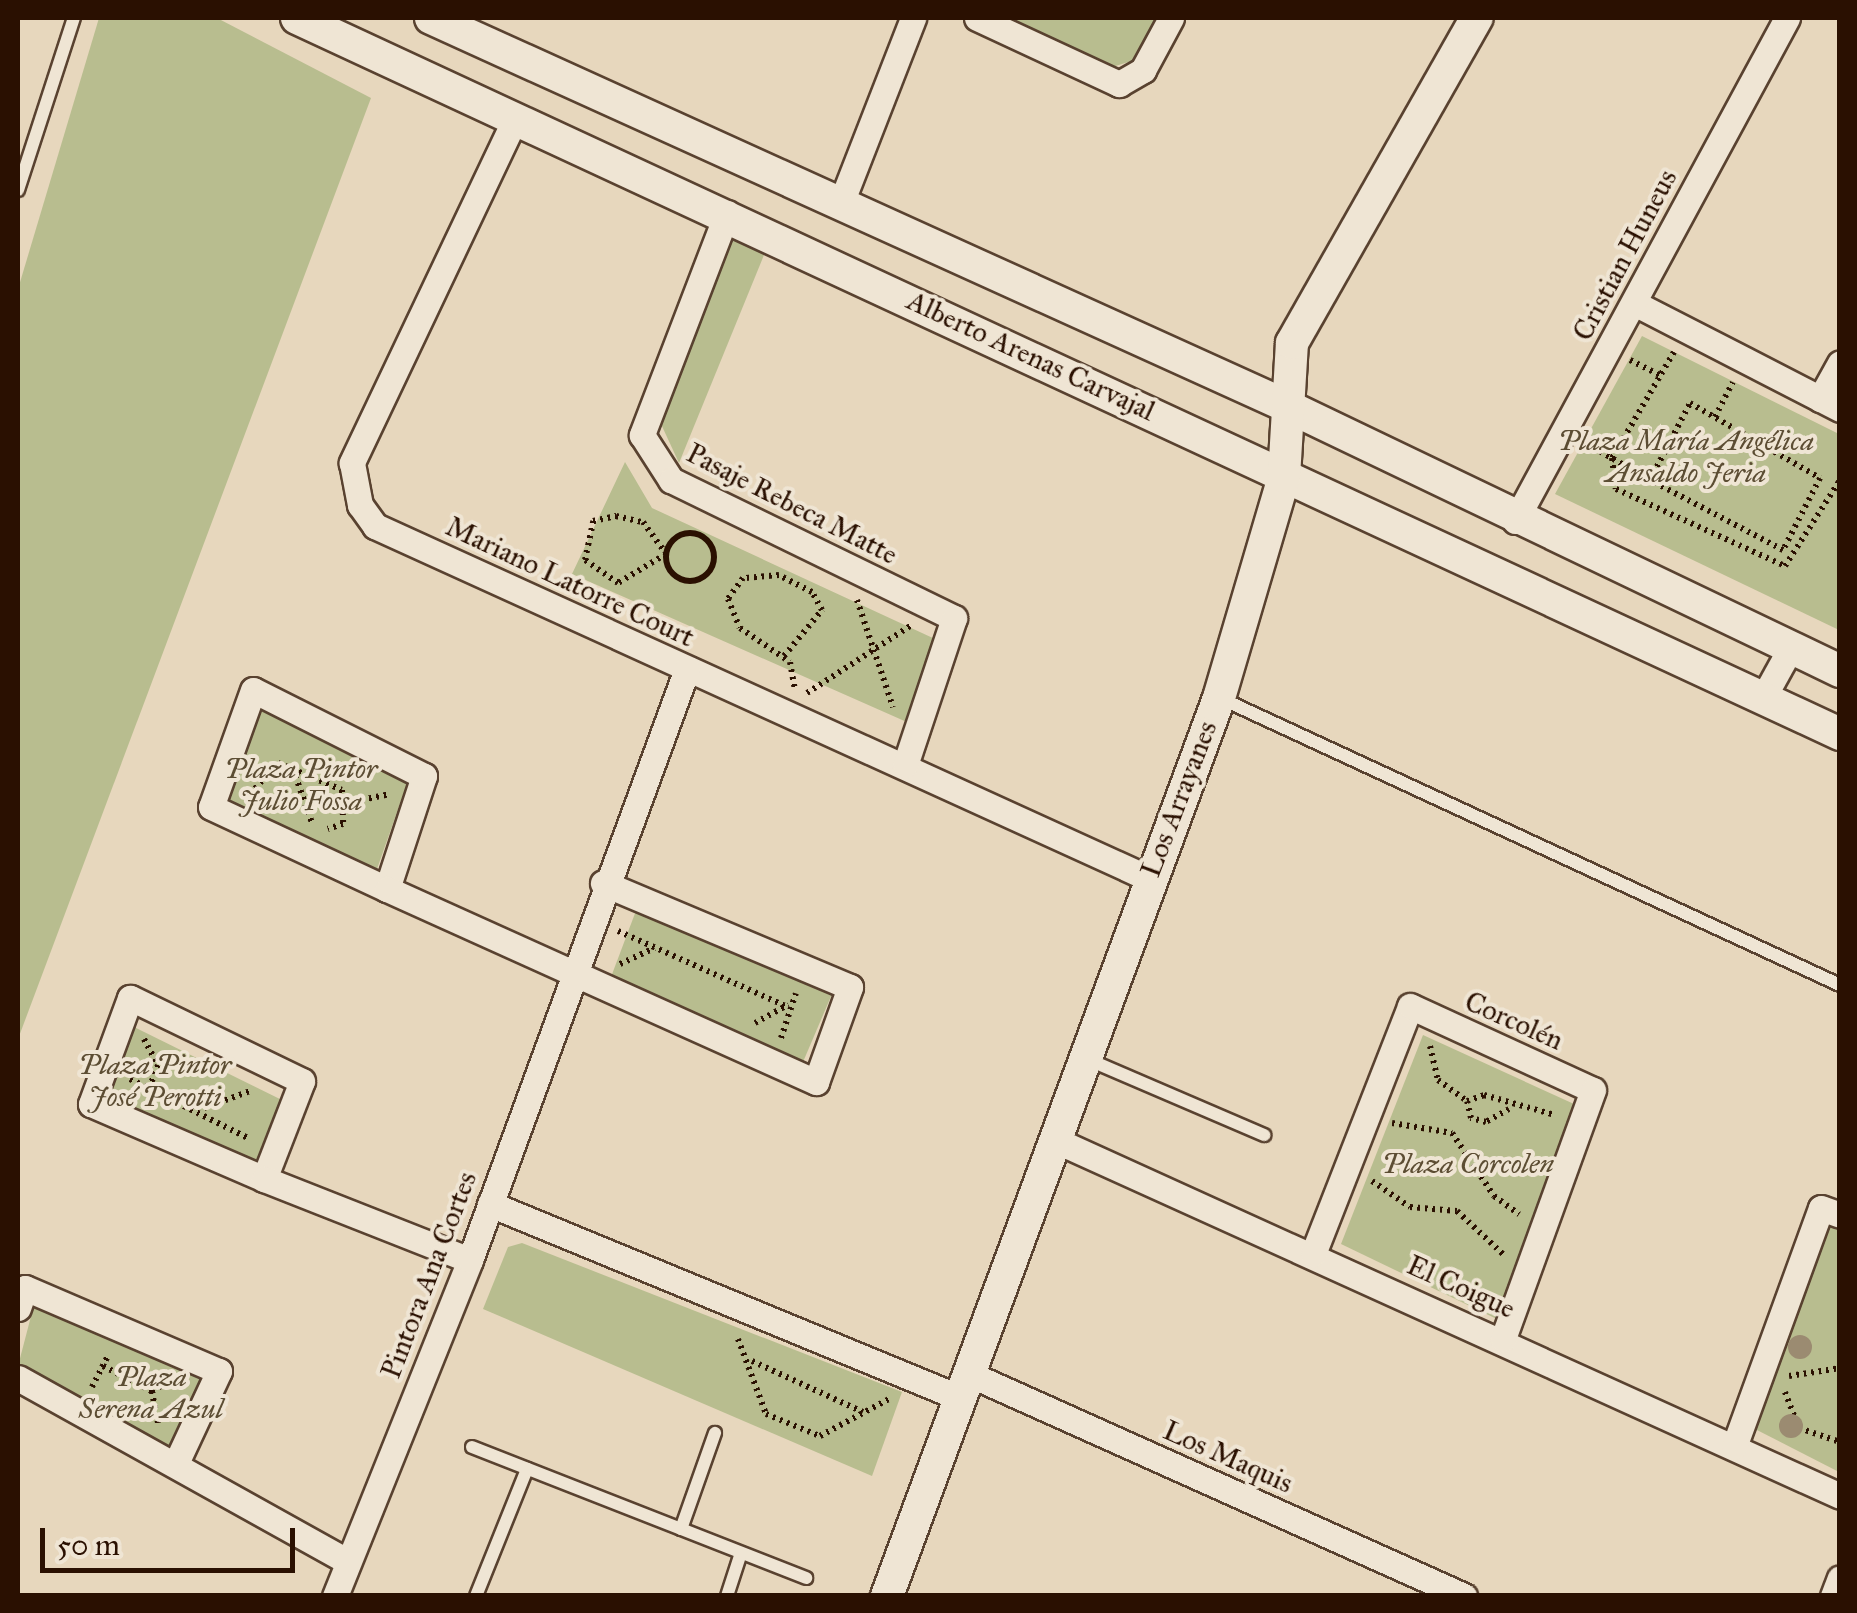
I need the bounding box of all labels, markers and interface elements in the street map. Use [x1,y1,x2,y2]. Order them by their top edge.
street label: Cristian Huneus [1566,164,1684,346]
street label: Alberto Arenas Carvajal [902,284,1160,428]
park label: Plaza María Angélica Ansaldo Jeria [1558,424,1814,490]
street label: Pasaje Rebeca Matte [681,436,903,572]
street label: Mariano Latorre Court [440,510,700,654]
street label: Los Arrayanes [1134,716,1224,882]
park label: Plaza Pintor Julio Fossa [224,752,378,818]
street label: Corcolén [1460,985,1568,1057]
park label: Plaza Pintor José Perotti [78,1048,232,1114]
park label: Plaza Corcolen [1382,1147,1554,1181]
street label: Pintora Ana Cortes [374,1167,484,1383]
street label: El Coigue [1402,1248,1520,1326]
park label: Plaza Serena Azul [79,1360,223,1426]
street label: Los Maquis [1158,1414,1298,1500]
scale bar [45,1508,300,1570]
text: 50 m [57,1527,120,1563]

